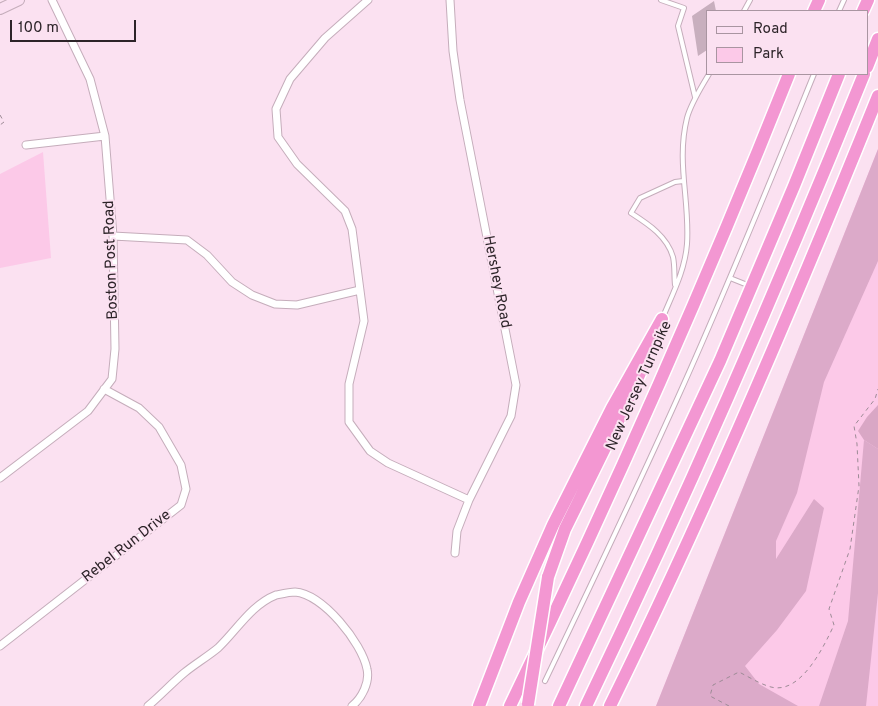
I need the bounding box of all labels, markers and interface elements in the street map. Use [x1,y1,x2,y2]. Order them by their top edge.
scale bar [12,10,139,42]
legend [706,10,868,75]
text: 100 m [18,19,59,38]
text: Road [753,20,788,39]
text: Park [753,45,784,64]
street label: Boston Post Road [101,200,123,320]
street label: Hershey Road [478,234,514,330]
street label: New Jersey Turnpike [603,318,677,454]
street label: Rebel Run Drive [79,507,175,587]

